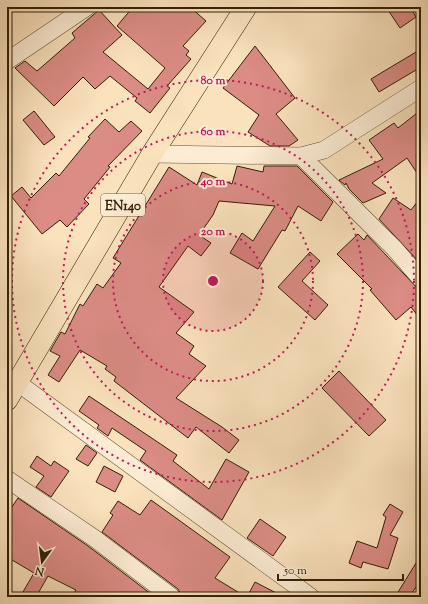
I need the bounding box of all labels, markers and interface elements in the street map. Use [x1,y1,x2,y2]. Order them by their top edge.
text: 80 m [201,72,225,90]
text: 60 m [201,123,225,141]
text: 40 m [200,173,225,191]
road number: EN140 [101,194,145,216]
text: 20 m [201,223,225,241]
centre of rings [206,274,220,288]
north arrow [22,542,62,582]
scale bar [278,556,403,582]
text: N [33,562,47,580]
text: 50 m [283,562,307,580]

